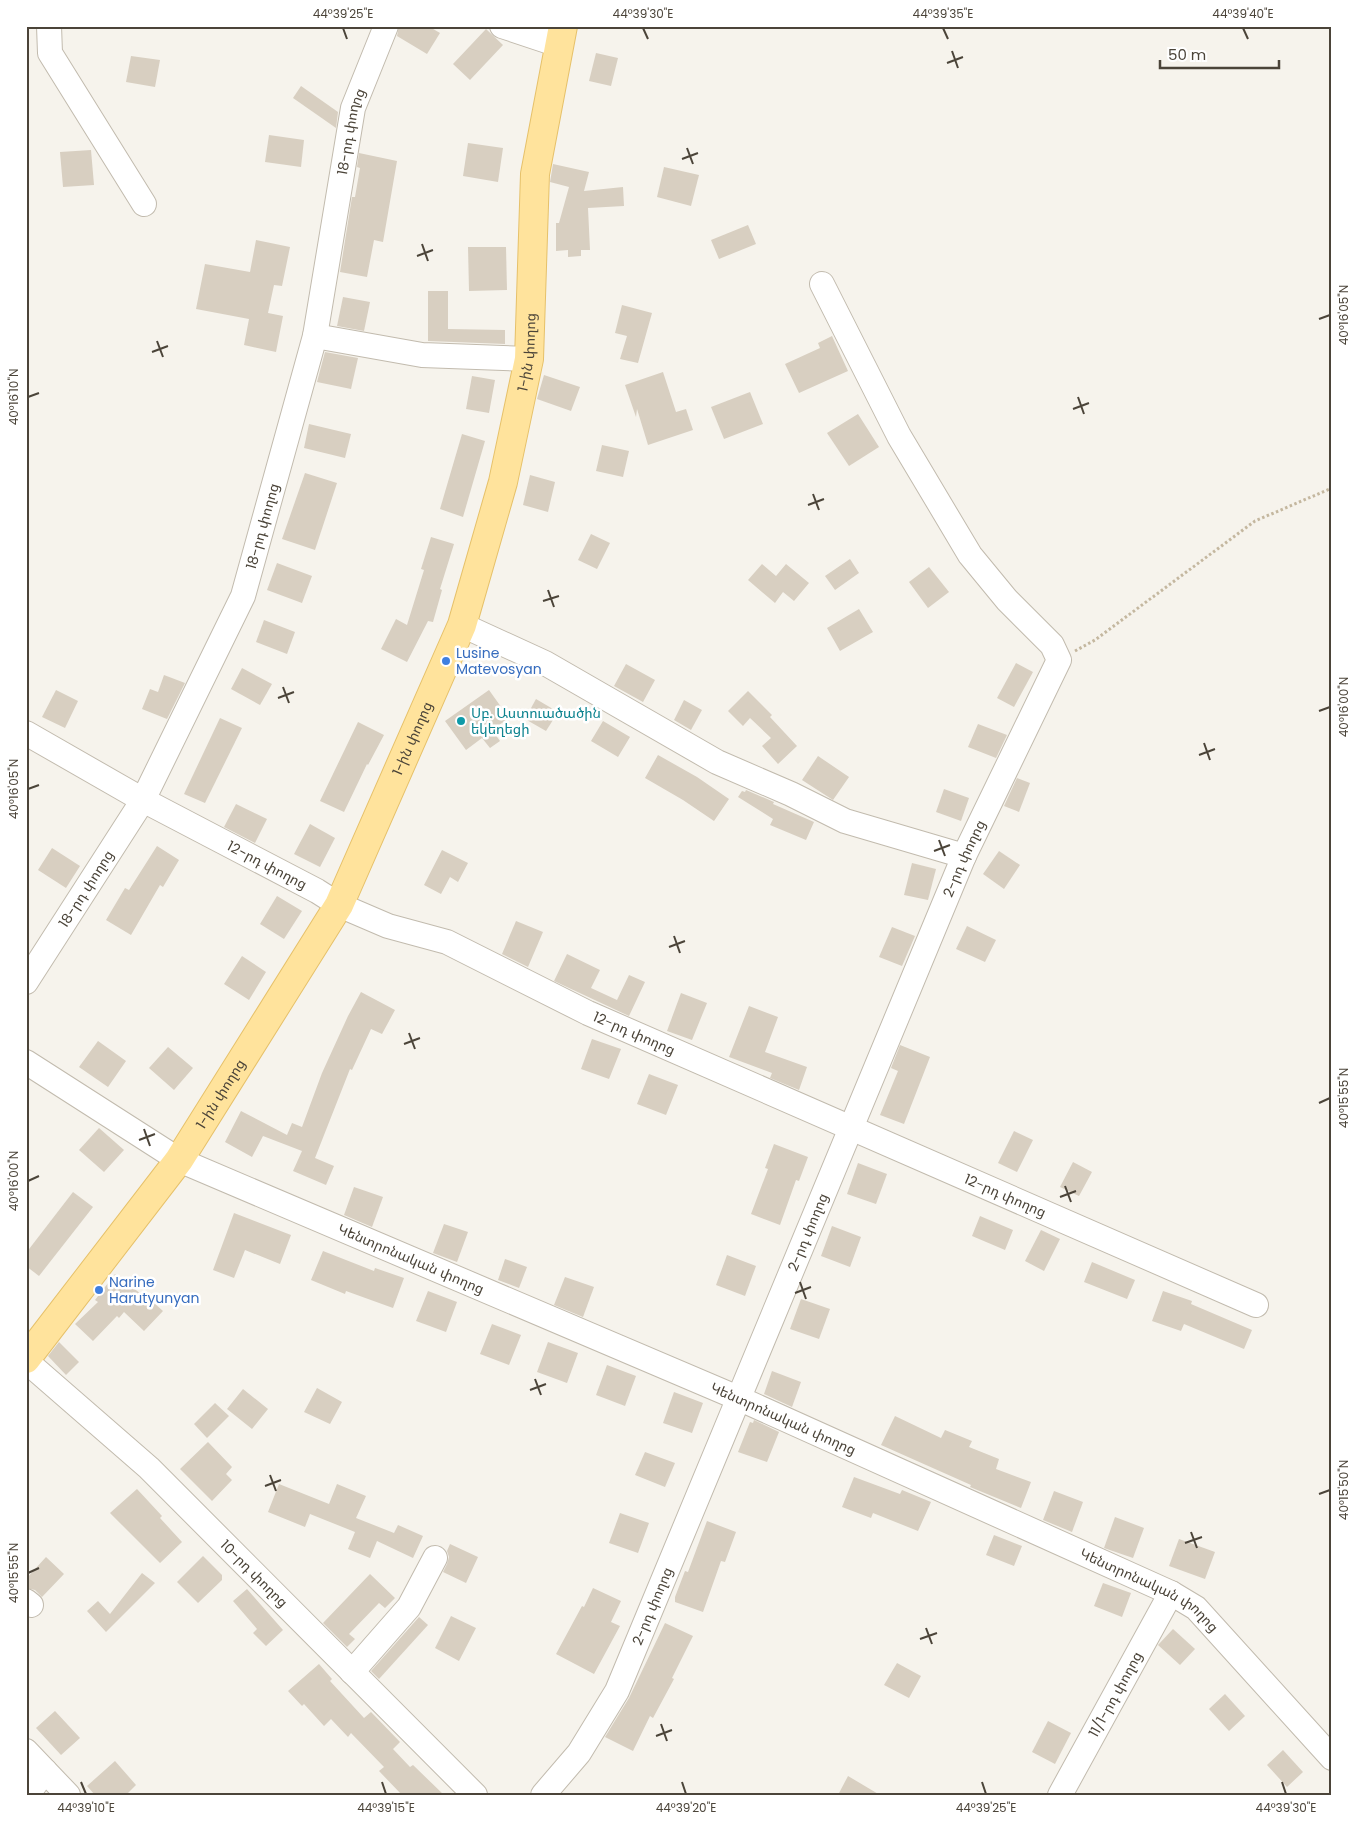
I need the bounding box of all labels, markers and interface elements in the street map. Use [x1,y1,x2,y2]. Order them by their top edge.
text: 44°39'25"E [313,5,373,22]
text: 44°39'30"E [613,5,673,22]
text: 44°39'35"E [913,5,973,22]
text: 44°39'40"E [1212,5,1274,22]
scale bar [1160,38,1279,70]
text: 50 m [1168,44,1206,65]
street label: 18-րդ փողոց [332,85,370,176]
text: 40°16'05"N [1335,285,1352,345]
street label: 1-ին փողոց [512,313,540,393]
text: 40°16'10"N [5,369,22,425]
street label: 18-րդ փողոց [241,481,284,571]
place label: Lusine Matevosyan [456,643,542,679]
marker: Lusine Matevosyan [440,655,452,667]
text: 40°16'00"N [1335,677,1352,737]
street label: 1-ին փողոց [387,698,437,779]
place label: Սբ. Աստուածածին եկեղեցի [471,703,601,739]
marker: Սբ. Աստուածածին եկեղեցի [455,715,467,727]
text: 40°16'05"N [5,759,22,819]
street label: 2-րդ փողոց [938,816,990,900]
street label: 12-րդ փողոց [224,836,311,894]
street label: 18-րդ փողոց [54,846,118,931]
street label: 12-րդ փողոց [590,1007,678,1060]
street label: 1-ին փողոց [191,1055,250,1133]
text: 40°15'55"N [1335,1068,1352,1128]
text: 40°16'00"N [5,1151,22,1211]
street label: 12-րդ փողոց [961,1169,1049,1222]
street label: 2-րդ փողոց [783,1190,833,1274]
street label: Կենտրոնական փողոց [335,1219,487,1299]
place label: Narine Harutyunyan [109,1272,200,1308]
marker: Narine Harutyunyan [93,1284,105,1296]
street label: Կենտրոնական փողոց [707,1377,859,1460]
text: 40°15'50"N [1335,1460,1352,1520]
street label: 10-րդ փողոց [216,1535,292,1612]
text: 40°15'55"N [5,1543,22,1603]
street label: Կենտրոնական փողոց [1077,1543,1223,1636]
street label: 2-րդ փողոց [627,1564,677,1648]
street label: 11/1-րդ փողոց [1084,1648,1147,1741]
text: 44°39'10"E [57,1799,115,1816]
text: 44°39'15"E [357,1799,415,1816]
text: 44°39'20"E [656,1799,716,1816]
text: 44°39'25"E [956,1799,1016,1816]
text: 44°39'30"E [1256,1799,1316,1816]

